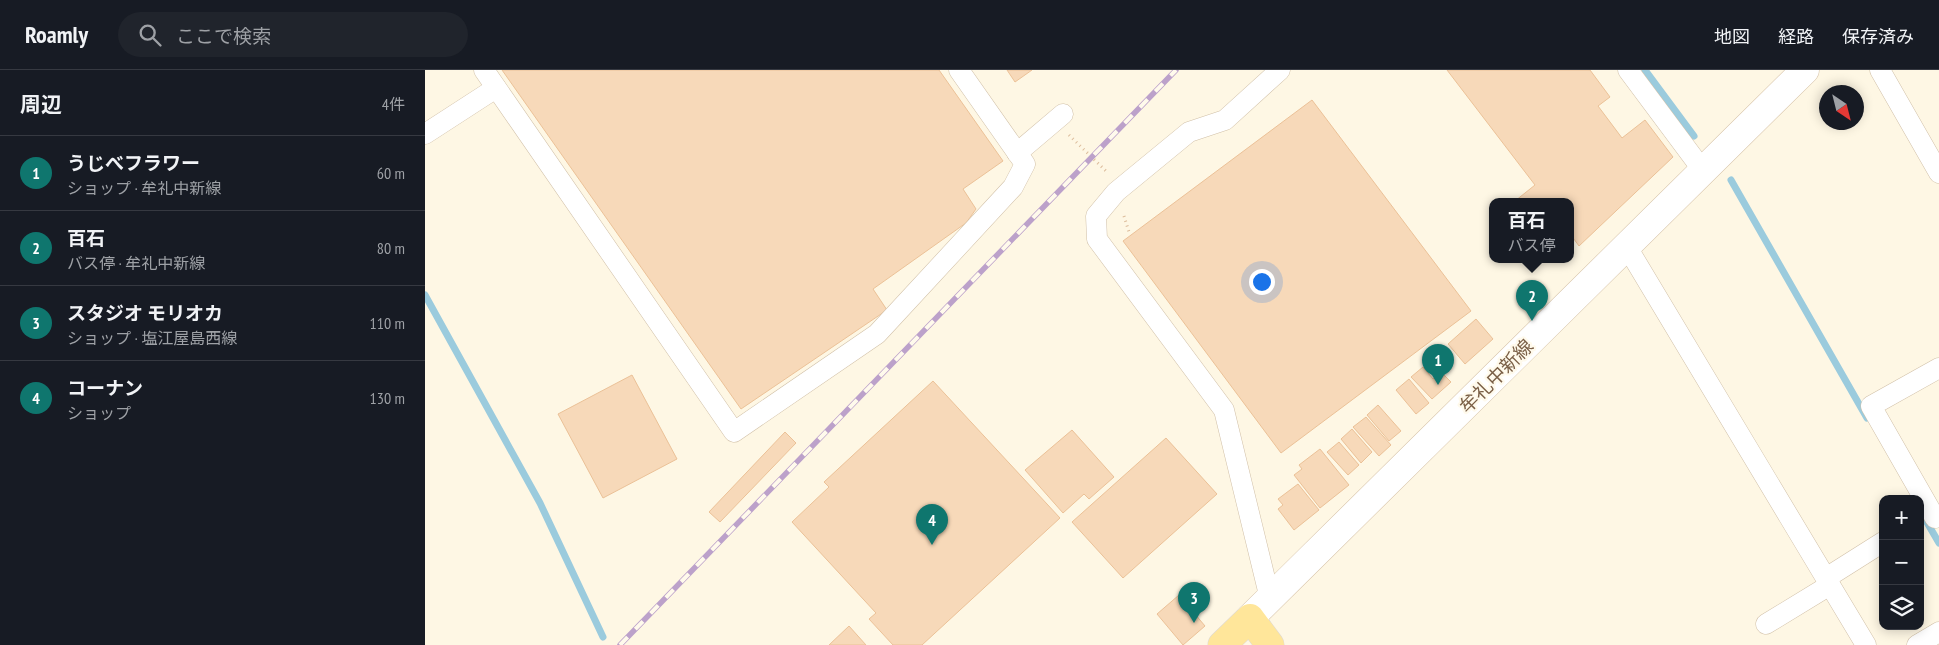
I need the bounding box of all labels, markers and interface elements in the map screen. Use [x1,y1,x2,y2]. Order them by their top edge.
search box [118,12,468,57]
text: Roamly [25,19,88,50]
icon: search [136,21,164,49]
text: ここで検索 [176,24,271,48]
text: 地図 [1714,25,1750,48]
text: 経路 [1778,25,1814,48]
text: 保存済み [1842,25,1914,48]
north arrow [1819,85,1864,130]
text: 周辺 [20,91,62,118]
text: 4件 [382,94,405,114]
text: うじべフラワー [67,151,200,175]
text: 1 [32,163,40,183]
text: 60 m [377,163,405,183]
text: ショップ · 牟礼中新線 [67,178,221,198]
popup [1489,198,1574,263]
text: 百石 [1507,208,1546,232]
text: 百石 [67,226,105,250]
text: バス停 [1507,235,1556,255]
text: 2 [32,238,40,258]
text: 80 m [377,238,405,258]
text: バス停 · 牟礼中新線 [67,253,205,273]
your location [1249,269,1275,295]
pin: 2 [1516,280,1548,321]
text: スタジオ モリオカ [67,301,223,325]
text: 3 [32,313,40,333]
text: 110 m [370,313,405,333]
text: ショップ · 塩江屋島西線 [67,328,237,348]
street label: 牟礼中新線 [1454,334,1538,418]
pin: 1 [1422,344,1454,385]
text: コーナン [67,376,143,400]
text: 4 [32,388,40,408]
text: 130 m [370,388,405,408]
text: ショップ [67,403,131,423]
map controls [1879,495,1924,630]
button: + [1879,495,1924,540]
pin: 4 [916,504,948,545]
button: − [1879,540,1924,585]
pin: 3 [1178,582,1210,623]
button: layers [1879,585,1924,630]

